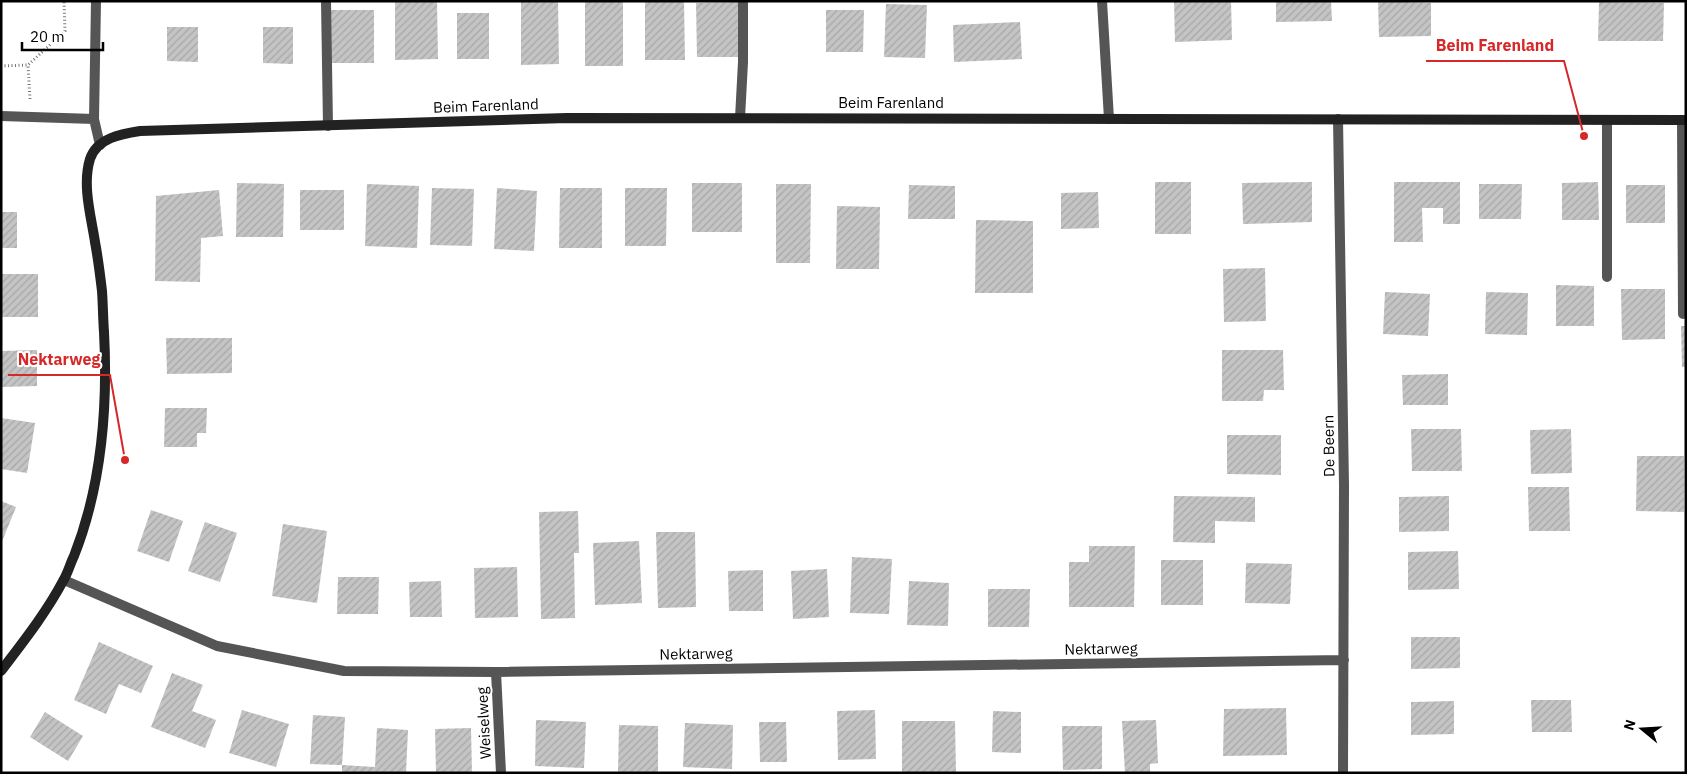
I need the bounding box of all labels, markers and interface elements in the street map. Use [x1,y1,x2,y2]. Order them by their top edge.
scale bar [22,20,104,52]
text: 20 m [30,27,65,46]
callout: Beim Farenland [1426,30,1564,61]
text: Beim Farenland [1436,35,1554,55]
street label: Beim Farenland [838,93,944,112]
street label: Beim Farenland [433,94,539,117]
callout: Nektarweg [8,344,110,375]
text: Nektarweg [18,349,100,369]
street label: De Beern [1318,415,1339,477]
street label: Nektarweg [1064,638,1138,659]
street label: Nektarweg [659,643,733,664]
street label: Weiselweg [472,686,495,760]
north arrow [1617,704,1667,754]
text: N [1620,717,1640,733]

